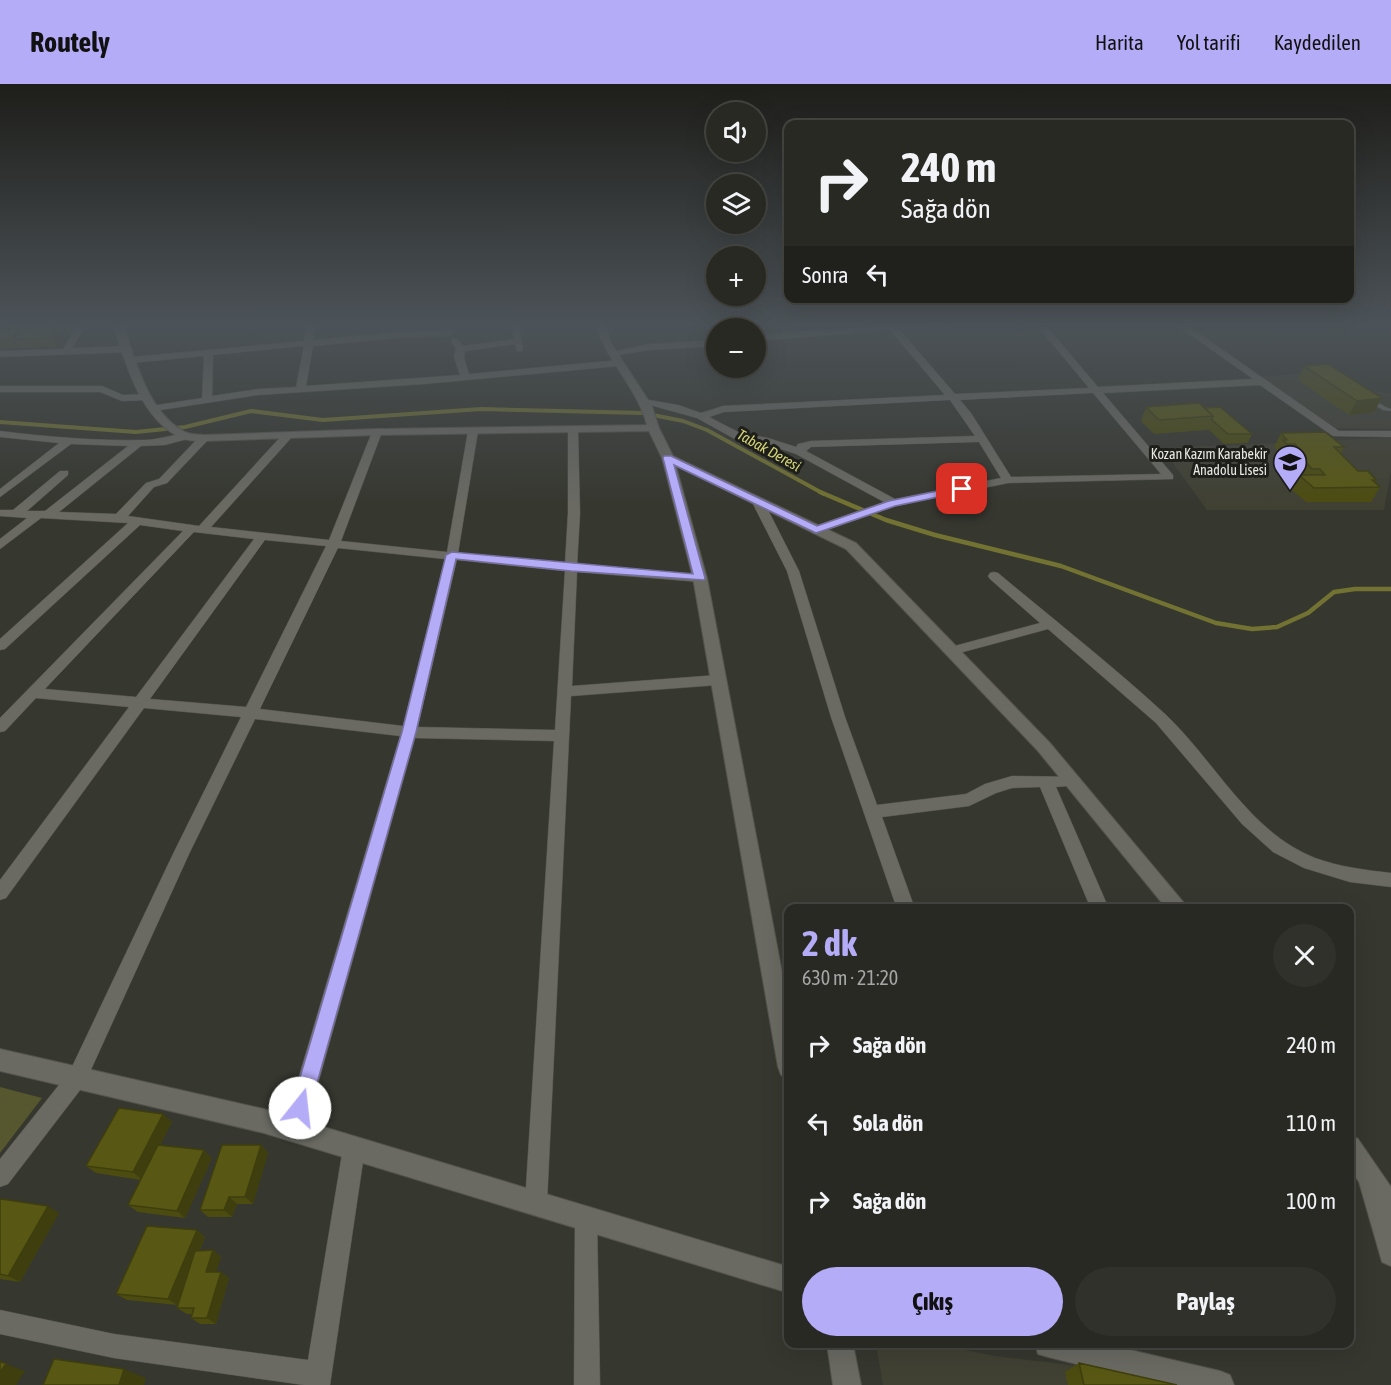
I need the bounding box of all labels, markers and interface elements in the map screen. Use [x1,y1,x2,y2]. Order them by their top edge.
text: Routely [30,26,110,58]
text: Harita [1095,30,1144,54]
text: Yol tarifi [1177,30,1241,54]
text: Kaydedilen [1274,30,1361,54]
map controls [706,102,766,378]
button: sound [706,102,766,162]
text: 240 m [901,143,996,191]
icon: right [802,144,880,222]
button: layers [706,174,766,234]
text: Sağa dön [901,193,991,224]
button: + [706,246,766,306]
icon: left [861,258,894,291]
text: Sonra [802,262,849,288]
button: − [706,318,766,378]
water label: Tabak Deresi [734,426,804,475]
school or university icon: Kozan Kazım Karabekir Anadolu Lisesi [1272,444,1308,491]
place label: Kozan Kazım Karabekir Anadolu Lisesi [1151,446,1268,478]
pin [936,463,987,514]
icon: arrive [945,472,978,505]
text: 2 dk [802,922,857,964]
button: close [1273,924,1336,987]
text: 630 m · 21:20 [802,966,898,989]
icon: right [802,1029,835,1062]
text: Sağa dön [853,1032,926,1058]
text: 240 m [1286,1032,1336,1058]
position arrow [268,1076,332,1140]
icon: left [802,1107,835,1140]
text: Sola dön [853,1110,923,1136]
text: 110 m [1286,1110,1336,1136]
icon: right [802,1185,835,1218]
text: Sağa dön [853,1188,926,1214]
text: 100 m [1286,1188,1336,1214]
button: Çıkış [802,1267,1063,1336]
button: Paylaş [1075,1267,1336,1336]

